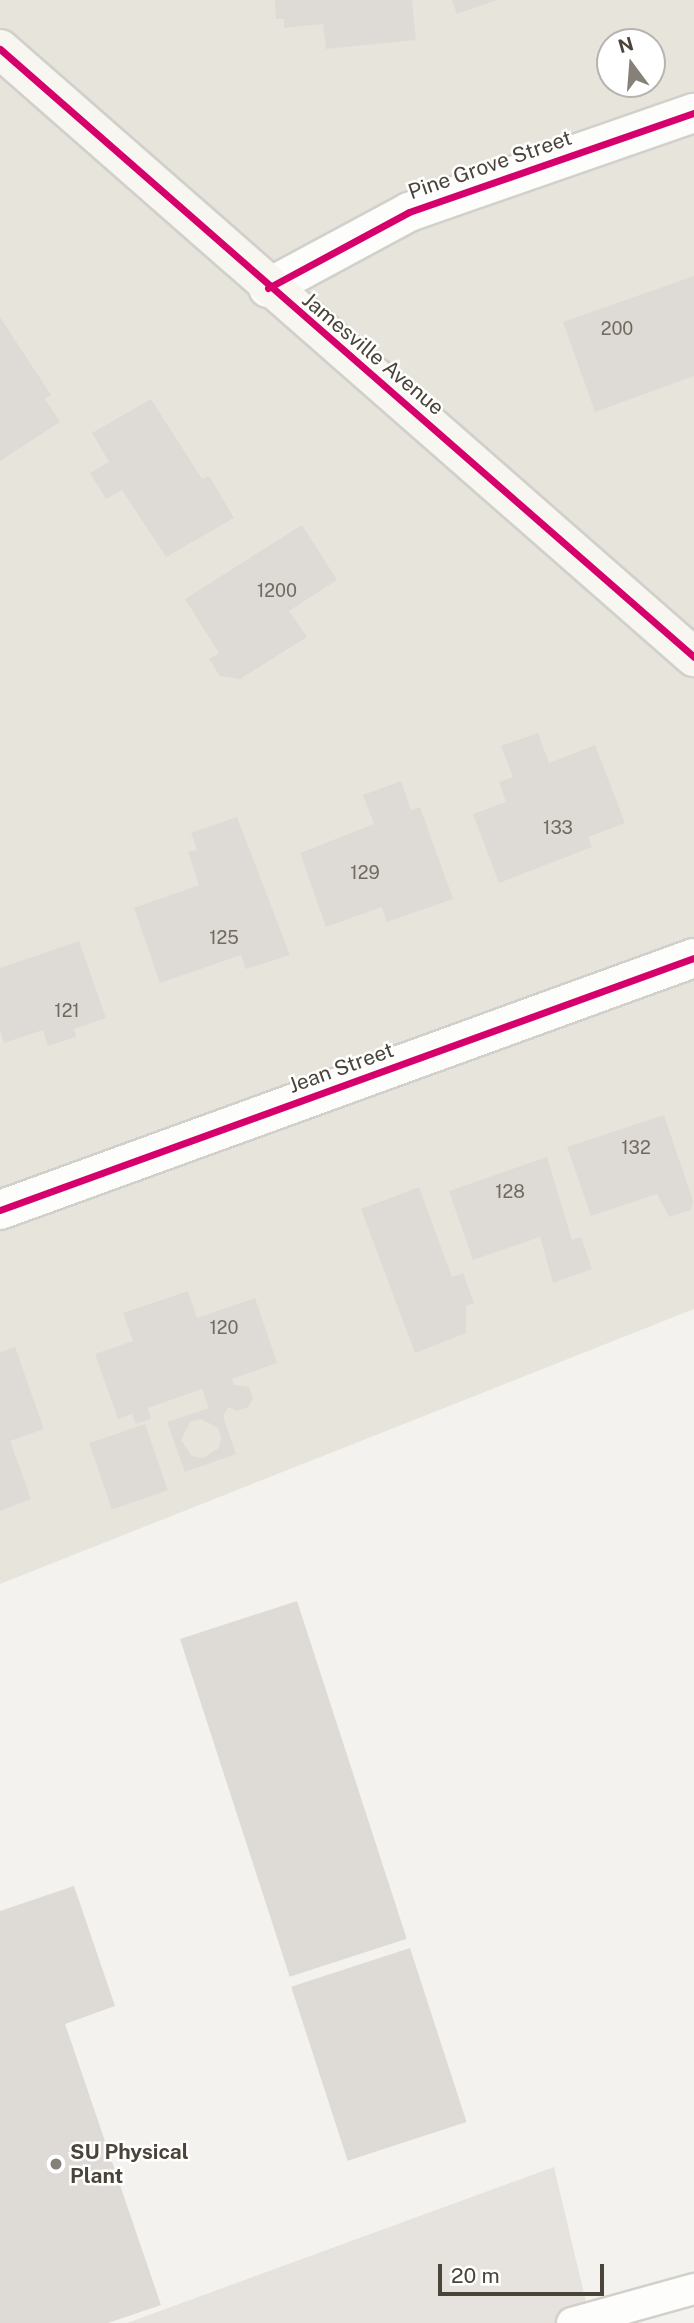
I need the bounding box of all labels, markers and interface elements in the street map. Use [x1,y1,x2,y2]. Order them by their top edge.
north arrow [596,28,666,98]
text: N [616,32,636,57]
street label: Pine Grove Street [405,125,575,205]
street label: Jamesville Avenue [297,287,449,421]
house number: 200 [601,318,633,340]
house number: 1200 [257,580,297,602]
house number: 133 [543,817,573,839]
house number: 129 [350,862,380,884]
house number: 125 [209,927,239,949]
house number: 121 [54,1000,80,1022]
street label: Jean Street [285,1037,397,1099]
house number: 132 [621,1137,651,1159]
house number: 128 [495,1181,525,1203]
house number: 120 [209,1317,239,1339]
place label: SU Physical Plant [70,2139,189,2189]
marker: SU Physical Plant [48,2156,64,2172]
scale bar [442,2250,608,2294]
text: 20 m [451,2263,500,2288]

